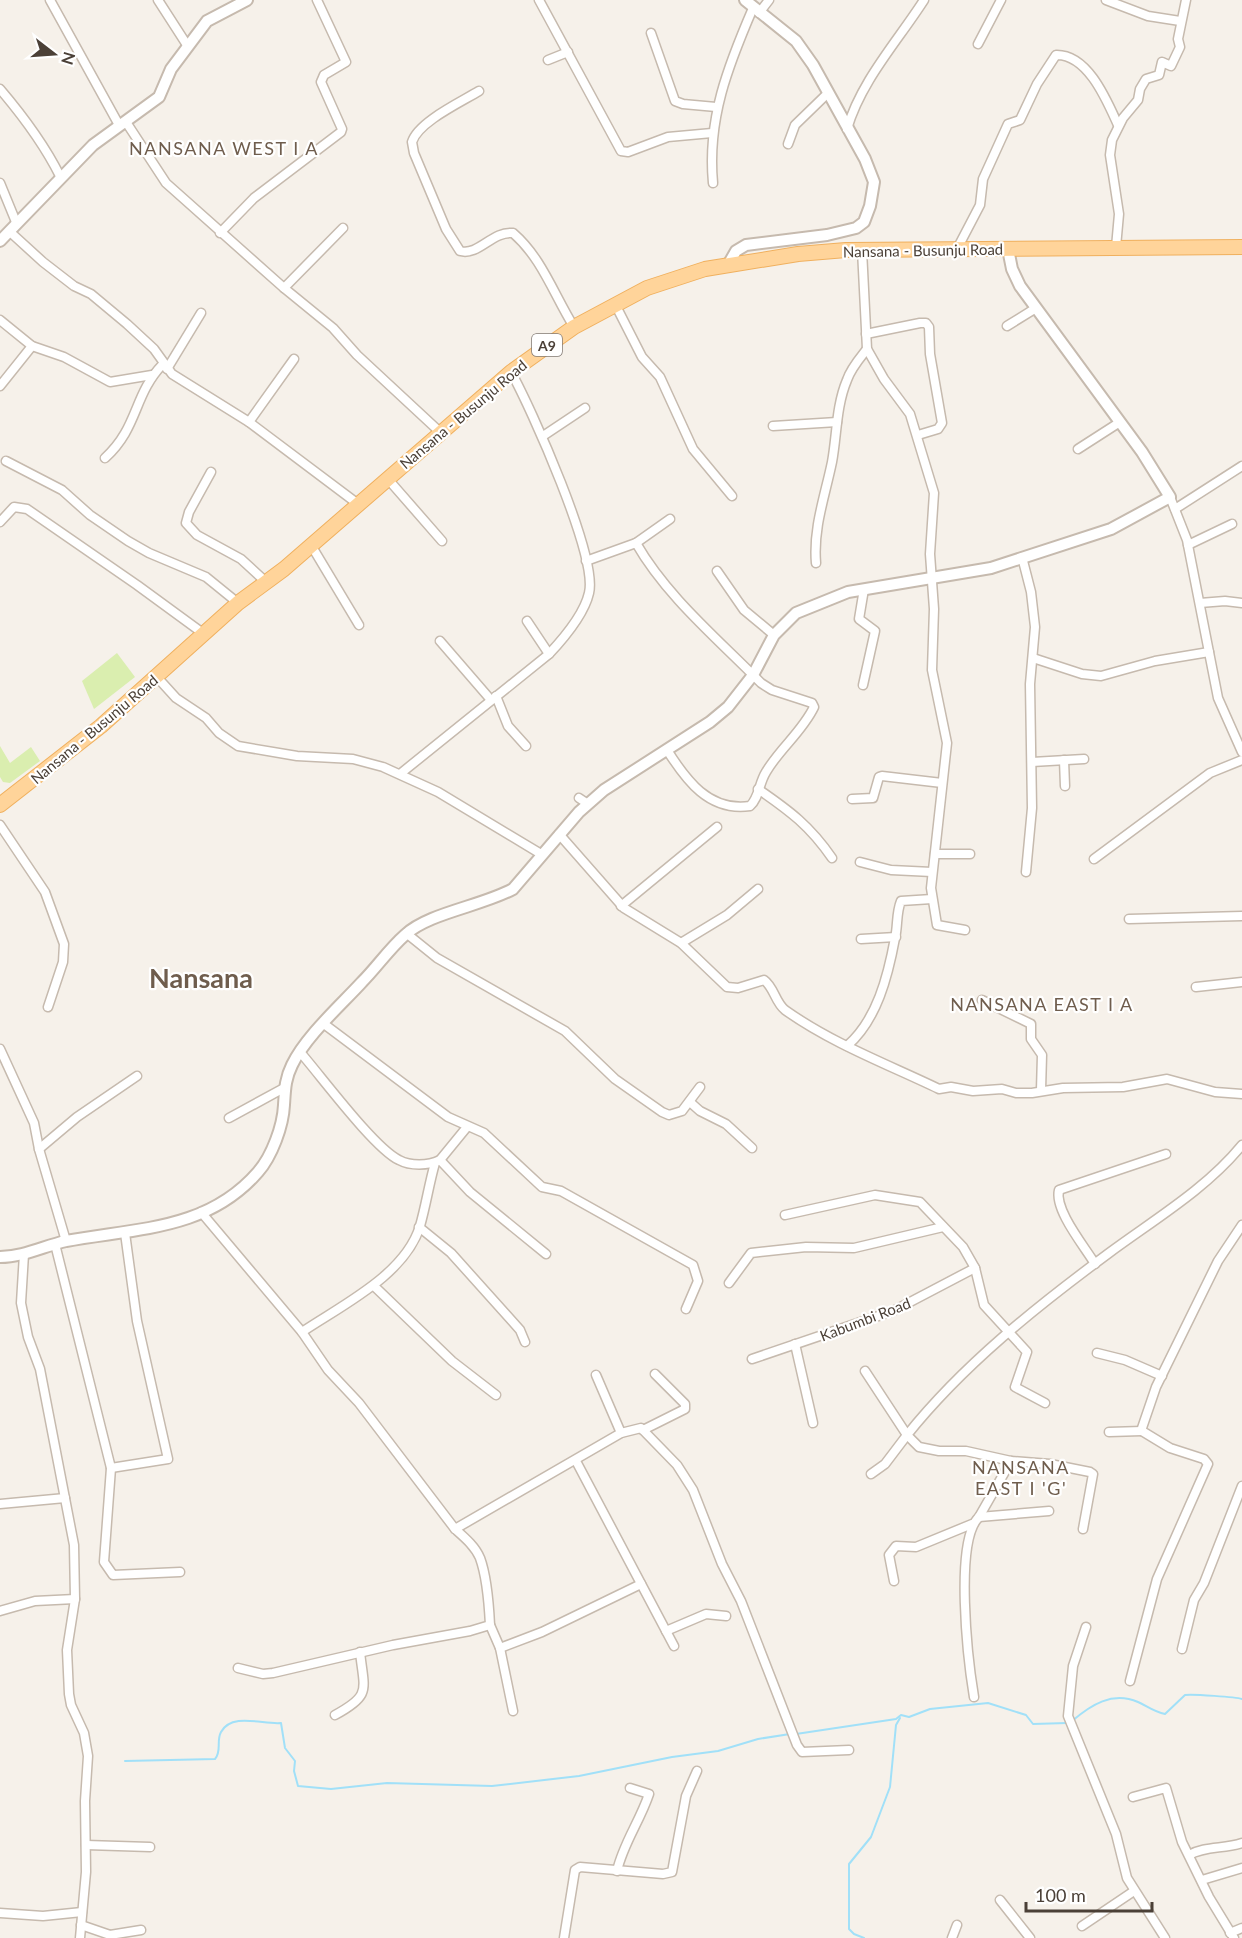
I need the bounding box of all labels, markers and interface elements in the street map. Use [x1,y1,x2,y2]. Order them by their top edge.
north arrow [24,24,84,84]
text: N [58,50,80,67]
district label: NANSANA WEST I A [129,137,319,159]
street label: Nansana - Busunju Road [843,240,1003,260]
road number: A9 [532,334,562,356]
street label: Nansana - Busunju Road [396,356,530,472]
street label: Nansana - Busunju Road [27,671,161,787]
district label: Nansana [149,961,253,994]
district label: NANSANA EAST I A [950,993,1134,1015]
street label: Kabumbi Road [817,1293,913,1345]
district label: NANSANA EAST I 'G' [972,1456,1070,1499]
scale bar [1026,1875,1152,1913]
text: 100 m [1035,1884,1086,1906]

